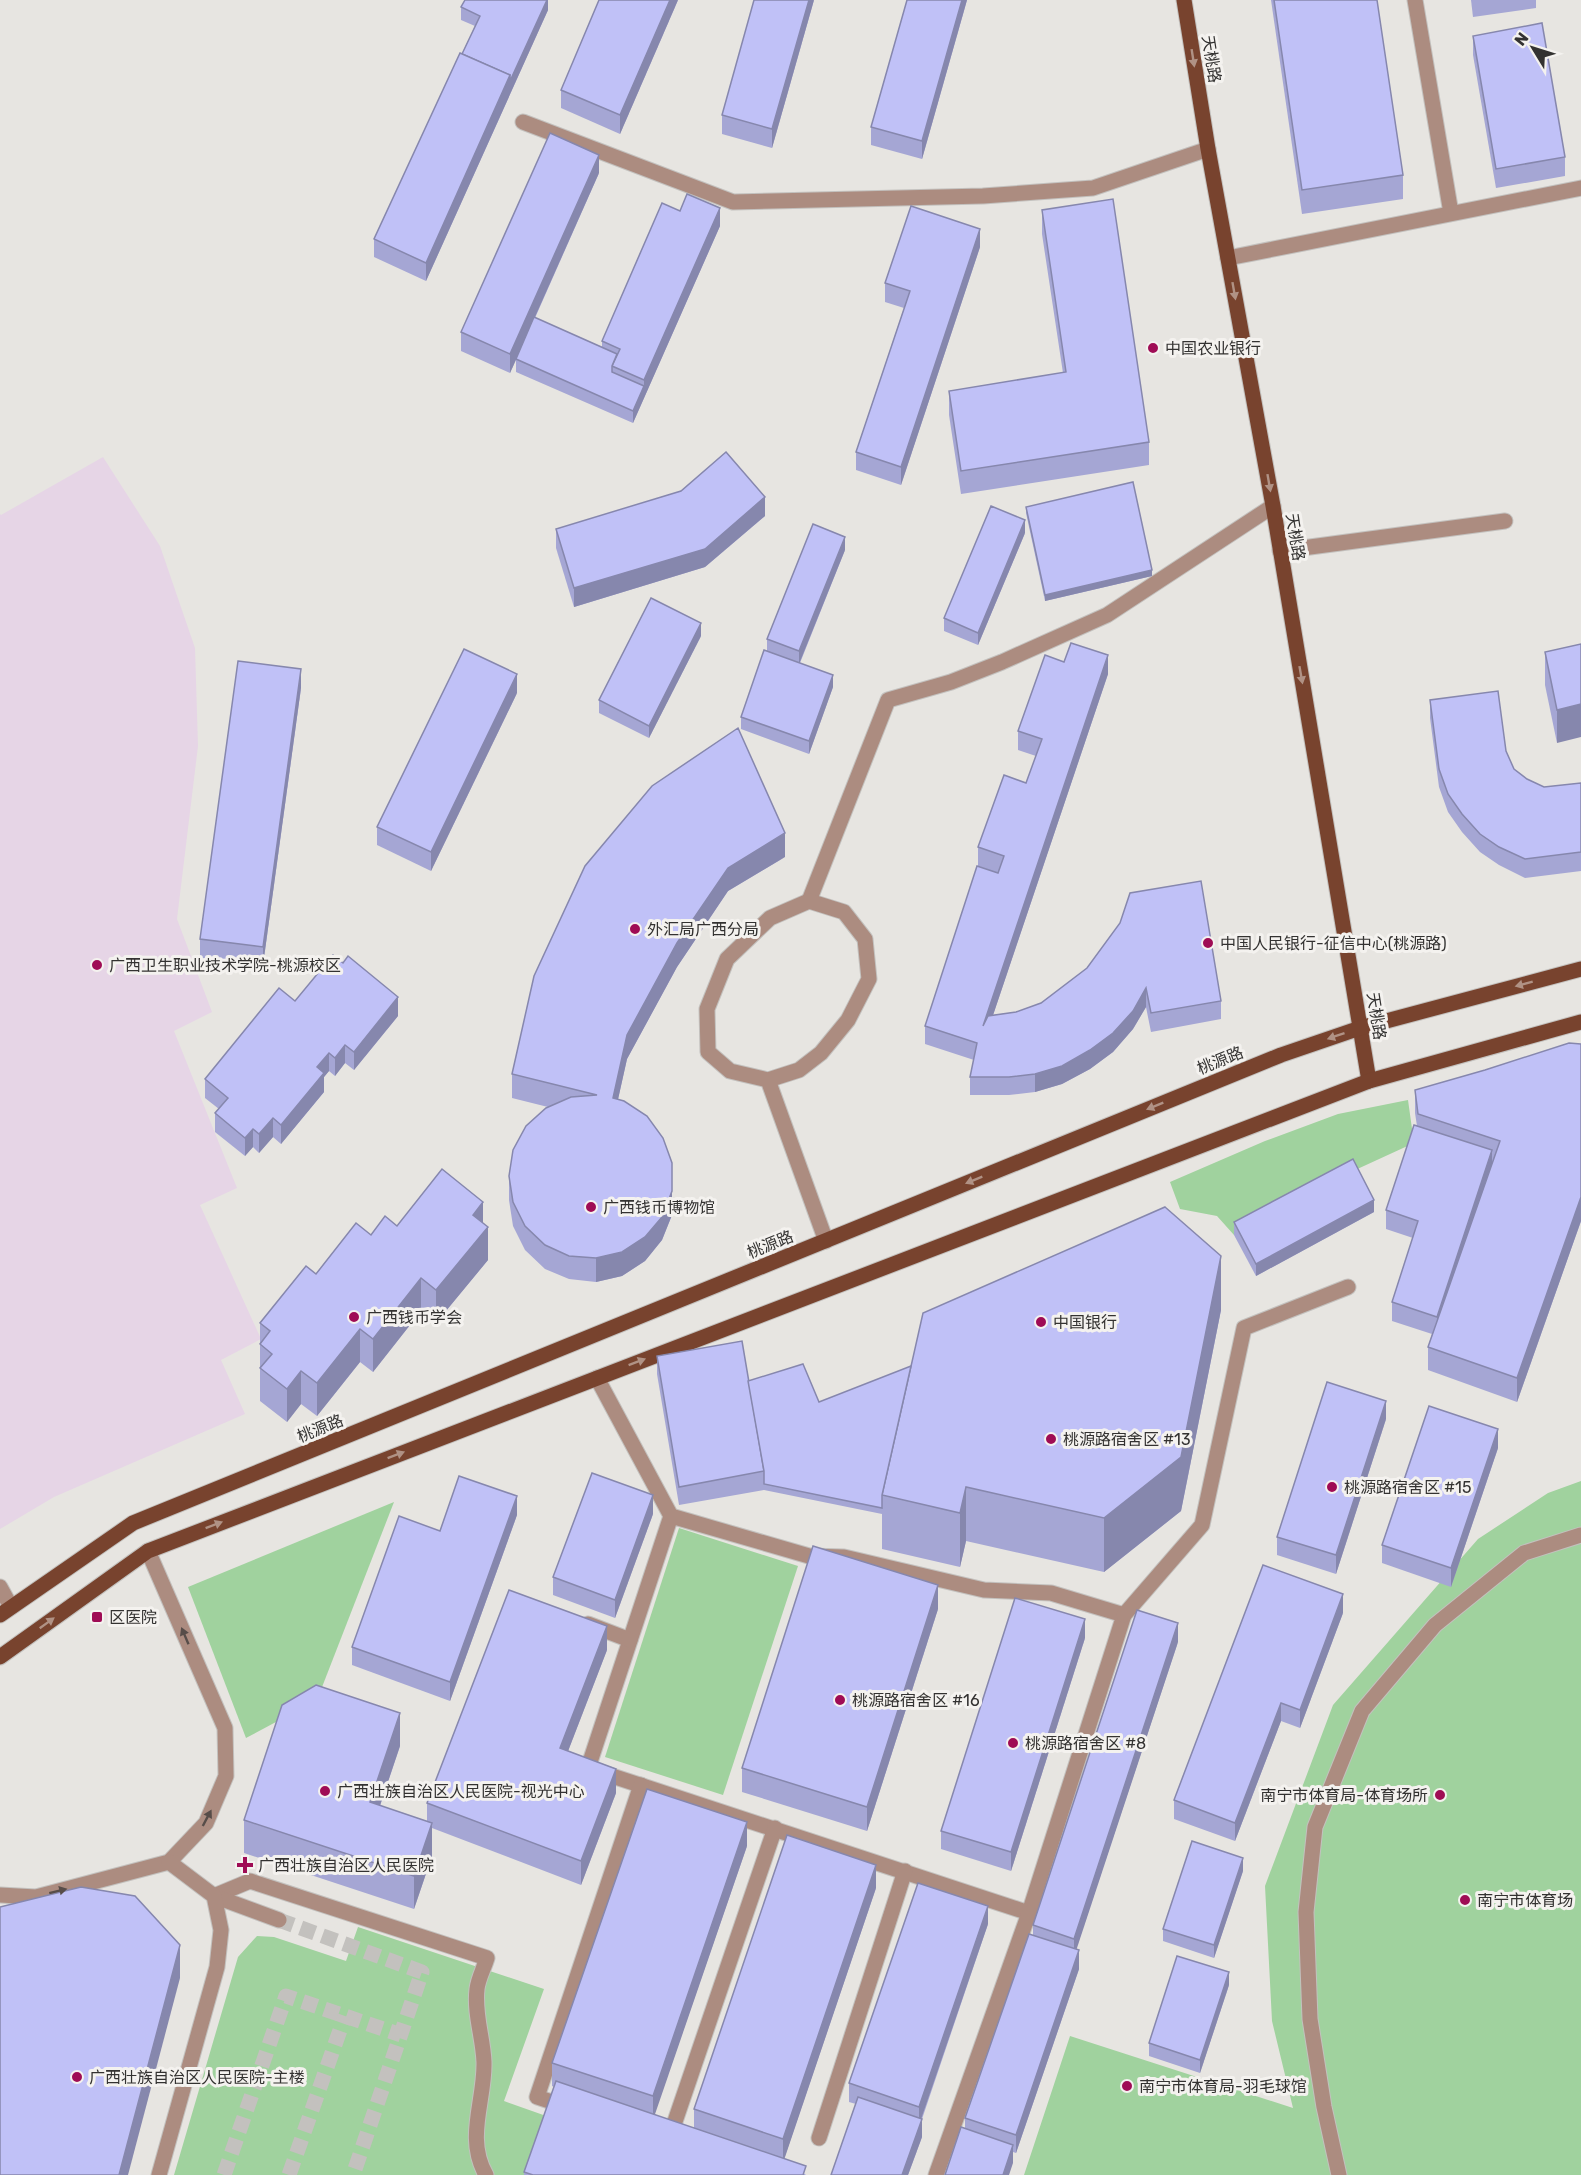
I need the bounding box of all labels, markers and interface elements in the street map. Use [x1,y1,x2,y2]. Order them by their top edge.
north arrow [1503,18,1563,78]
text: N [1511,29,1533,49]
street label: 天桃路 [1198,34,1225,84]
one-way arrow [1189,48,1198,67]
one-way arrow [1230,282,1239,301]
place label: 中国农业银行 [1165,339,1261,358]
marker: 中国农业银行 [1146,341,1160,355]
one-way arrow [1264,474,1273,493]
street label: 天桃路 [1282,512,1309,562]
one-way arrow [1297,666,1306,685]
place label: 外汇局广西分局 [647,920,759,939]
marker: 外汇局广西分局 [628,922,642,936]
place label: 中国人民银行-征信中心(桃源路) [1220,934,1447,953]
marker: 中国人民银行-征信中心(桃源路) [1201,936,1215,950]
place label: 广西卫生职业技术学院-桃源校区 [109,956,341,975]
marker: 广西卫生职业技术学院-桃源校区 [90,958,104,972]
one-way arrow [1515,980,1534,990]
street label: 天桃路 [1363,991,1390,1041]
one-way arrow [1327,1032,1345,1041]
street label: 桃源路 [1194,1043,1246,1078]
one-way arrow [1145,1101,1163,1111]
one-way arrow [965,1176,983,1185]
place label: 广西钱币博物馆 [603,1198,715,1217]
marker: 广西钱币博物馆 [584,1200,598,1214]
street label: 桃源路 [744,1227,796,1262]
place label: 广西钱币学会 [366,1308,462,1327]
marker: 广西钱币学会 [347,1310,361,1324]
place label: 中国银行 [1053,1313,1117,1332]
marker: 中国银行 [1034,1315,1048,1329]
one-way arrow [628,1357,646,1367]
street label: 桃源路 [294,1411,346,1446]
place label: 桃源路宿舍区 #13 [1063,1430,1191,1449]
marker: 桃源路宿舍区 #13 [1044,1432,1058,1446]
one-way arrow [388,1450,406,1460]
place label: 桃源路宿舍区 #15 [1344,1478,1471,1497]
marker: 桃源路宿舍区 #15 [1325,1480,1339,1494]
one-way arrow [206,1520,224,1530]
place label: 区医院 [109,1608,157,1627]
marker: 区医院 [90,1610,104,1624]
one-way arrow [39,1617,55,1629]
one-way arrow [180,1626,190,1644]
place label: 桃源路宿舍区 #16 [852,1691,980,1710]
marker: 桃源路宿舍区 #16 [833,1693,847,1707]
place label: 桃源路宿舍区 #8 [1025,1734,1146,1753]
marker: 桃源路宿舍区 #8 [1006,1736,1020,1750]
place label: 广西壮族自治区人民医院-视光中心 [337,1782,585,1801]
marker: 广西壮族自治区人民医院-视光中心 [318,1784,332,1798]
place label: 南宁市体育局-体育场所 [1260,1786,1428,1805]
marker: 南宁市体育局-体育场所 [1433,1788,1447,1802]
one-way arrow [202,1809,212,1826]
marker: 广西壮族自治区人民医院 [236,1856,254,1874]
place label: 广西壮族自治区人民医院 [258,1856,434,1875]
one-way arrow [49,1886,67,1895]
place label: 南宁市体育场 [1477,1891,1573,1910]
marker: 南宁市体育场 [1458,1893,1472,1907]
place label: 广西壮族自治区人民医院-主楼 [89,2068,305,2087]
marker: 广西壮族自治区人民医院-主楼 [70,2070,84,2084]
place label: 南宁市体育局-羽毛球馆 [1139,2077,1307,2096]
marker: 南宁市体育局-羽毛球馆 [1120,2079,1134,2093]

